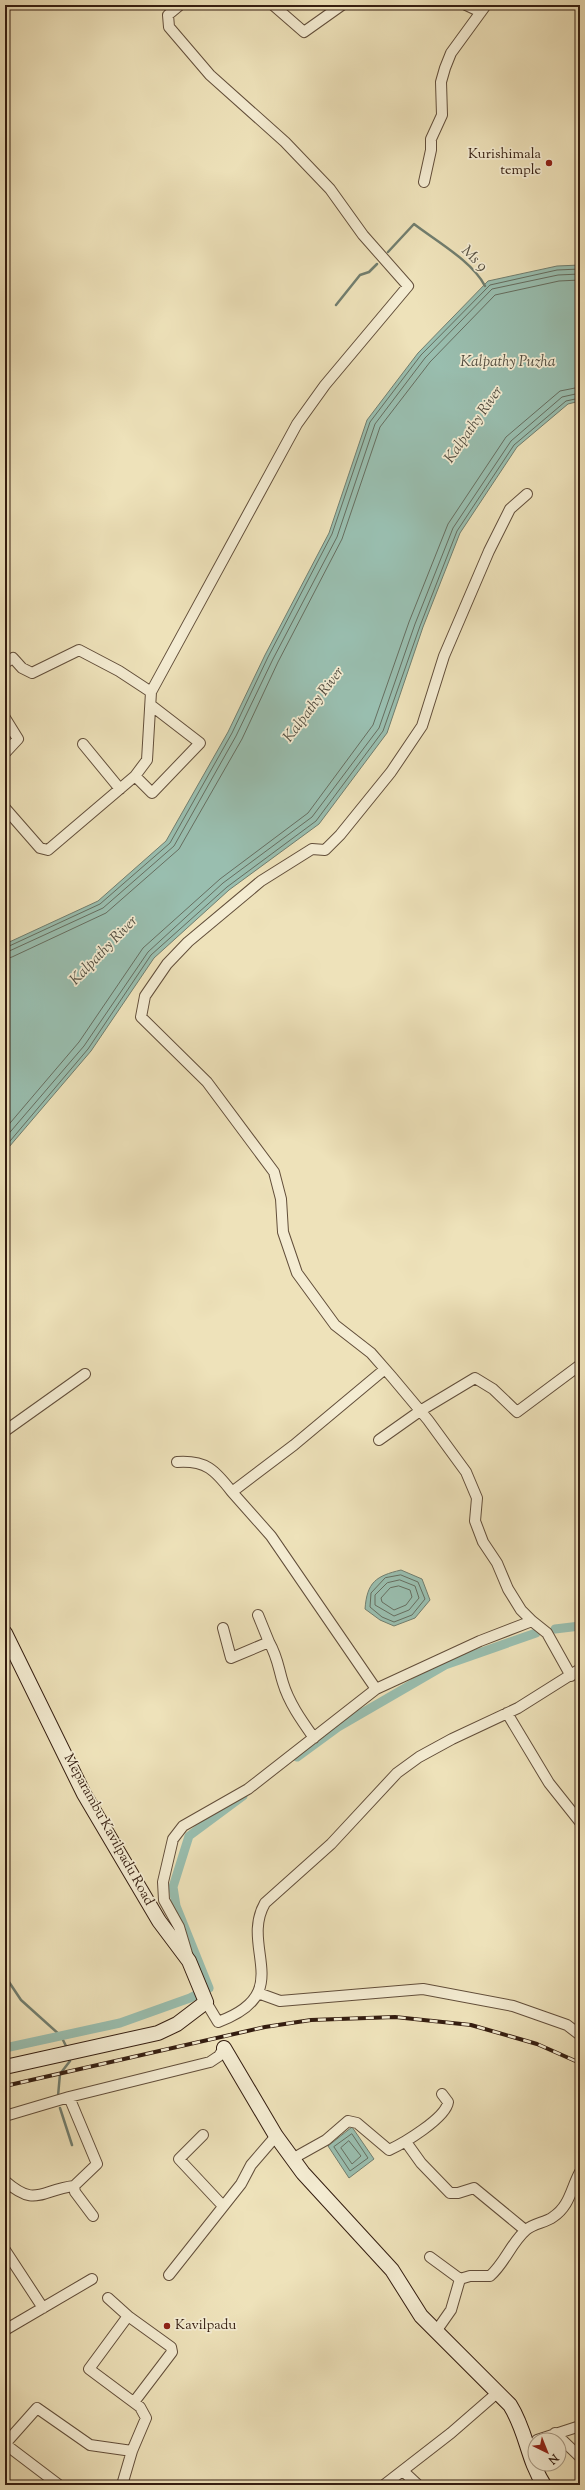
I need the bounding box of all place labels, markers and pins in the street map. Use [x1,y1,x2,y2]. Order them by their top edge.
place label: Kurishimala temple [468,145,542,181]
marker: Kurishimala temple [544,158,554,168]
place label: Kavilpadu [175,2316,236,2336]
marker: Kavilpadu [162,2321,172,2331]

